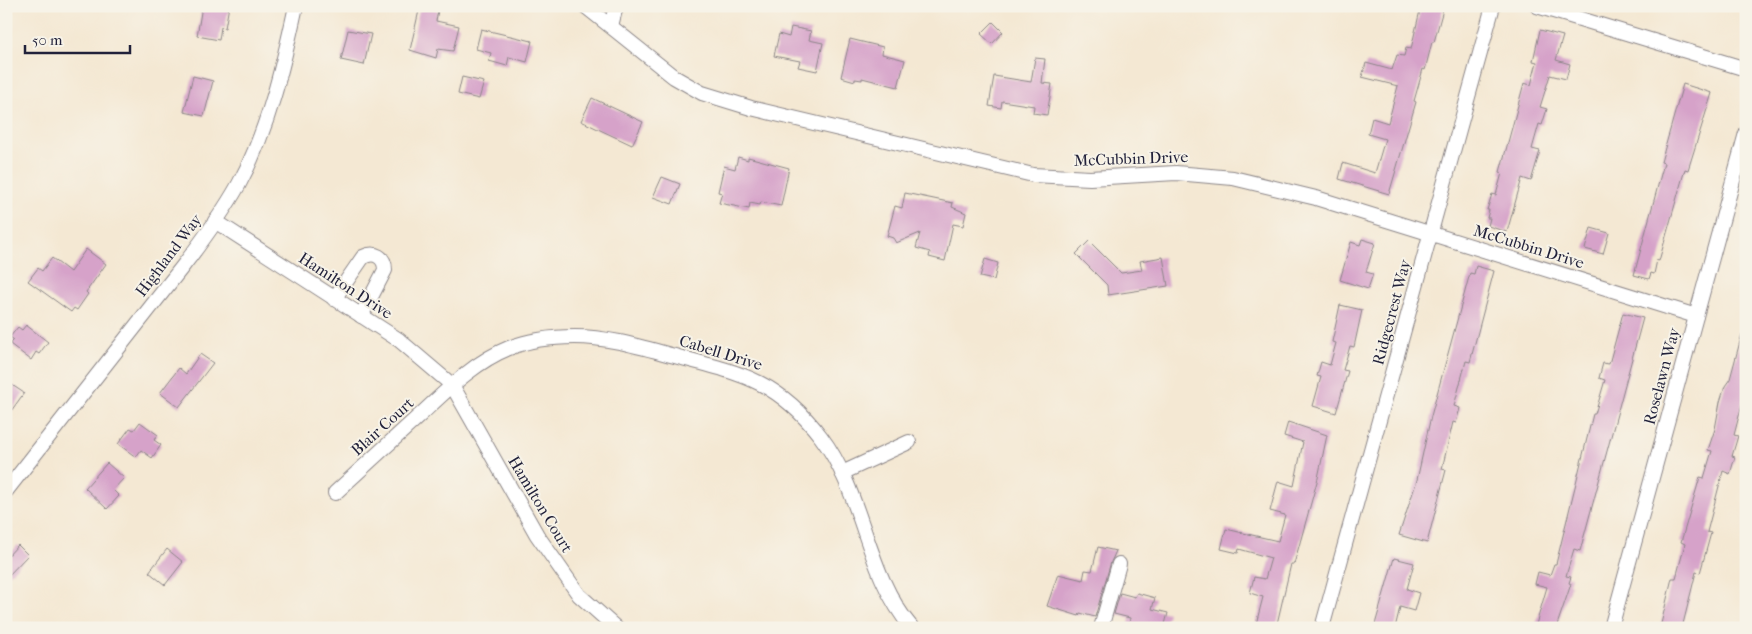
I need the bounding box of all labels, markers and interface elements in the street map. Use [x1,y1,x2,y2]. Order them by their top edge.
scale bar [25,22,130,54]
text: 50 m [32,31,63,49]
street label: McCubbin Drive [1074,147,1189,170]
street label: Highland Way [131,210,206,300]
street label: McCubbin Drive [1471,221,1586,272]
street label: Hamilton Drive [295,248,396,323]
street label: Ridgecrest Way [1368,257,1415,367]
street label: Roselawn Way [1639,325,1684,427]
street label: Cabell Drive [677,331,765,374]
street label: Blair Court [347,393,418,459]
street label: Hamilton Court [504,453,577,556]

